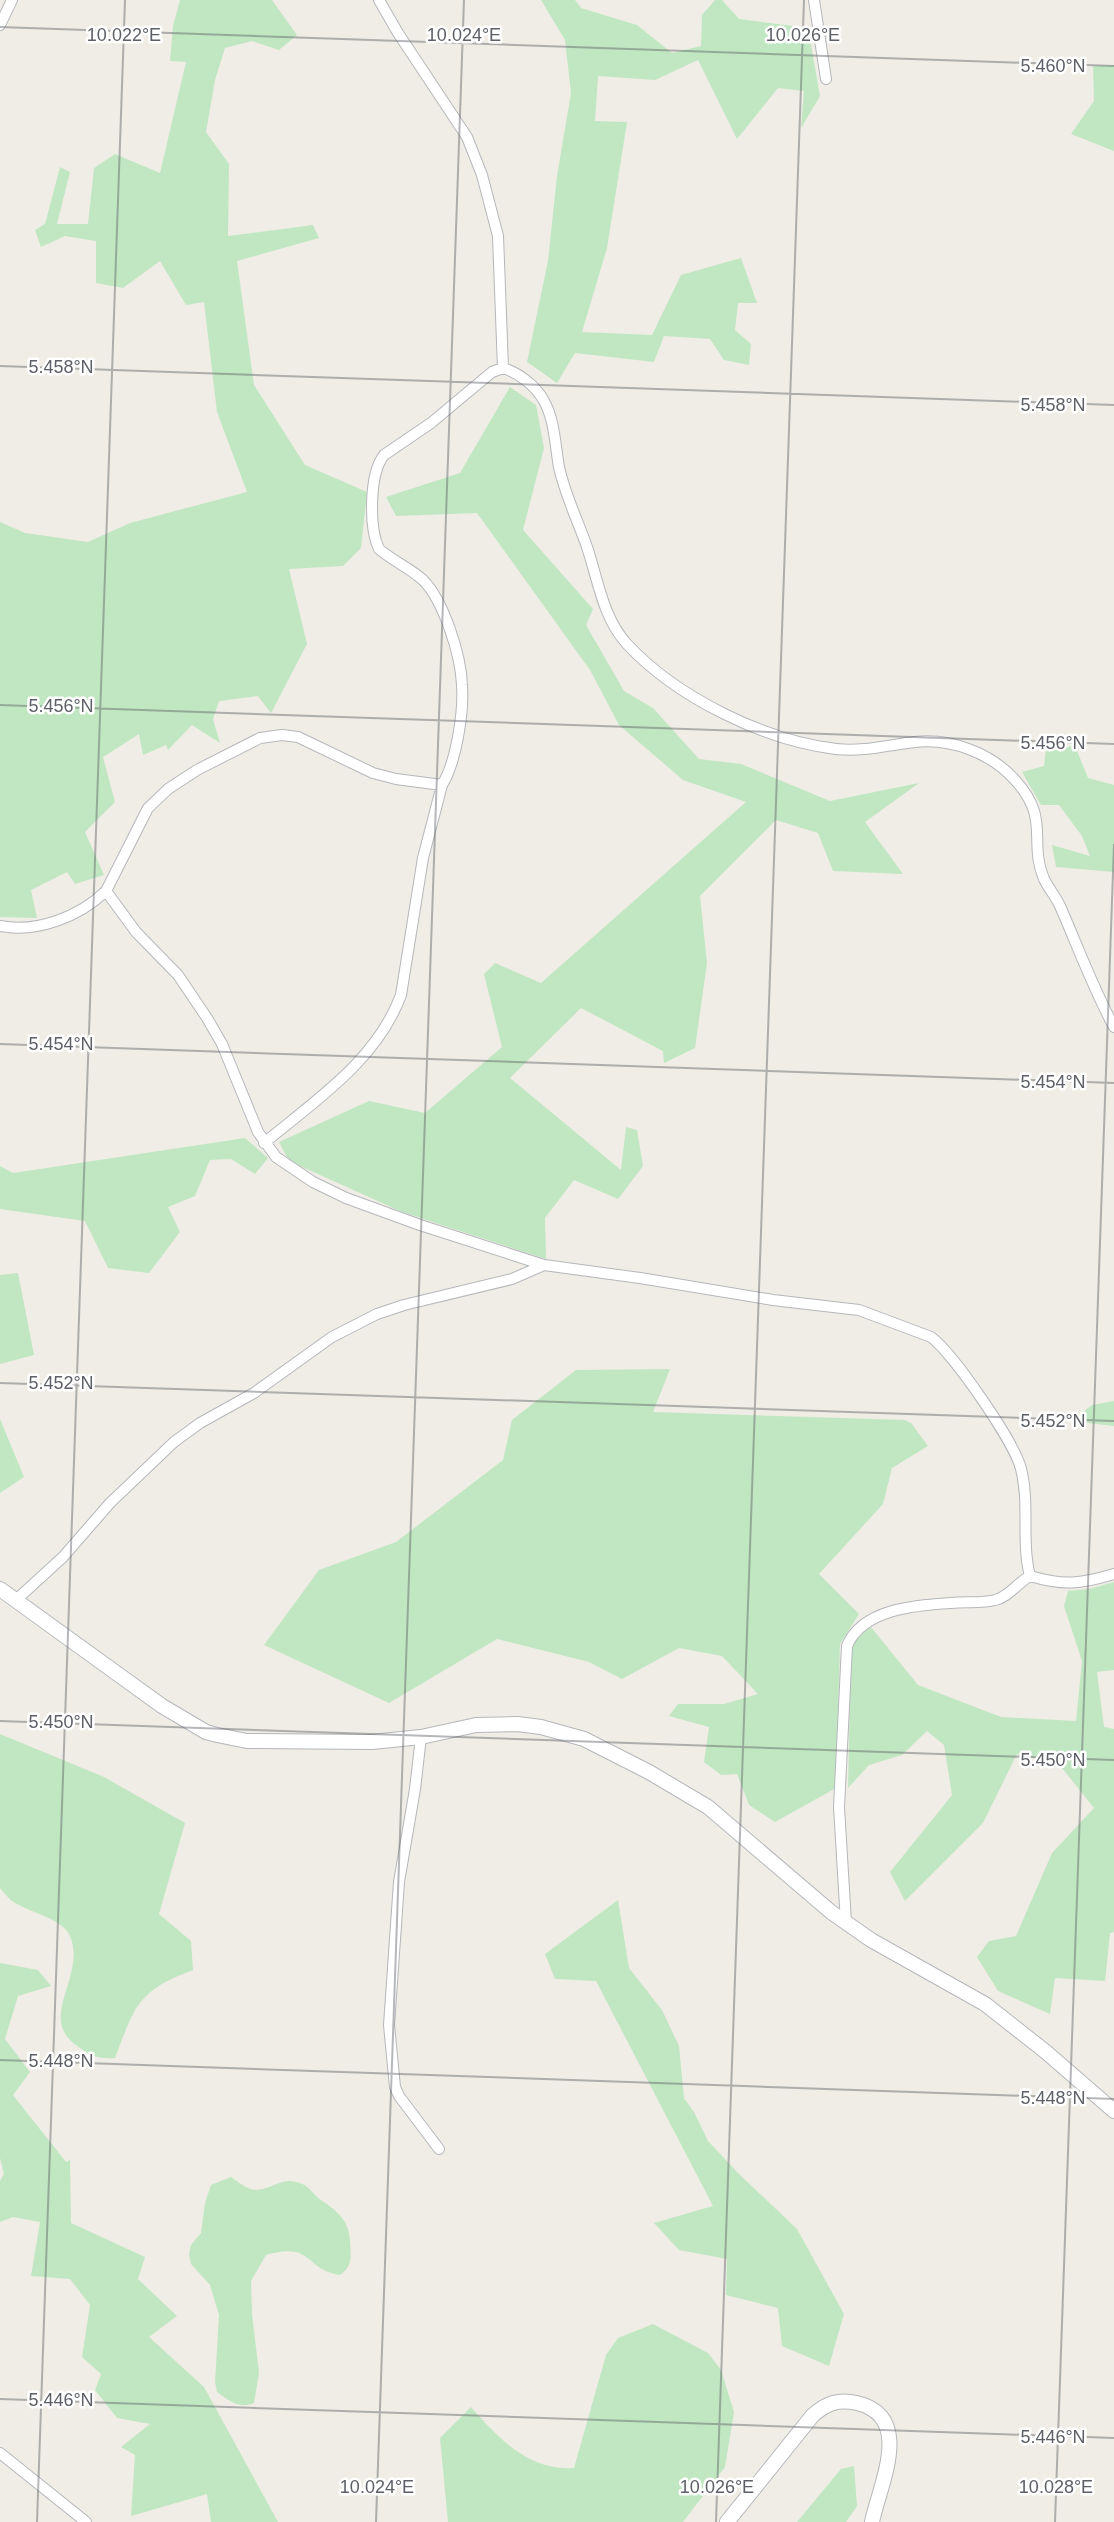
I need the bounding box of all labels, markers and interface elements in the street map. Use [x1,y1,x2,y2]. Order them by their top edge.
text: 10.022°E [87,25,161,45]
text: 10.024°E [427,25,501,45]
text: 10.026°E [766,25,840,45]
text: 5.460°N [1020,56,1086,76]
text: 5.458°N [28,357,94,377]
text: 5.458°N [1020,395,1086,415]
text: 5.456°N [28,696,94,716]
text: 5.456°N [1020,733,1086,753]
text: 5.454°N [28,1034,94,1054]
text: 5.454°N [1020,1072,1086,1092]
text: 5.452°N [28,1373,94,1393]
text: 5.452°N [1020,1411,1086,1431]
text: 5.450°N [28,1712,94,1732]
text: 5.450°N [1020,1750,1086,1770]
text: 5.448°N [28,2051,94,2071]
text: 5.448°N [1020,2088,1086,2108]
text: 5.446°N [28,2390,94,2410]
text: 5.446°N [1020,2427,1086,2447]
text: 10.024°E [340,2477,414,2497]
text: 10.026°E [680,2477,754,2497]
text: 10.028°E [1019,2477,1093,2497]

